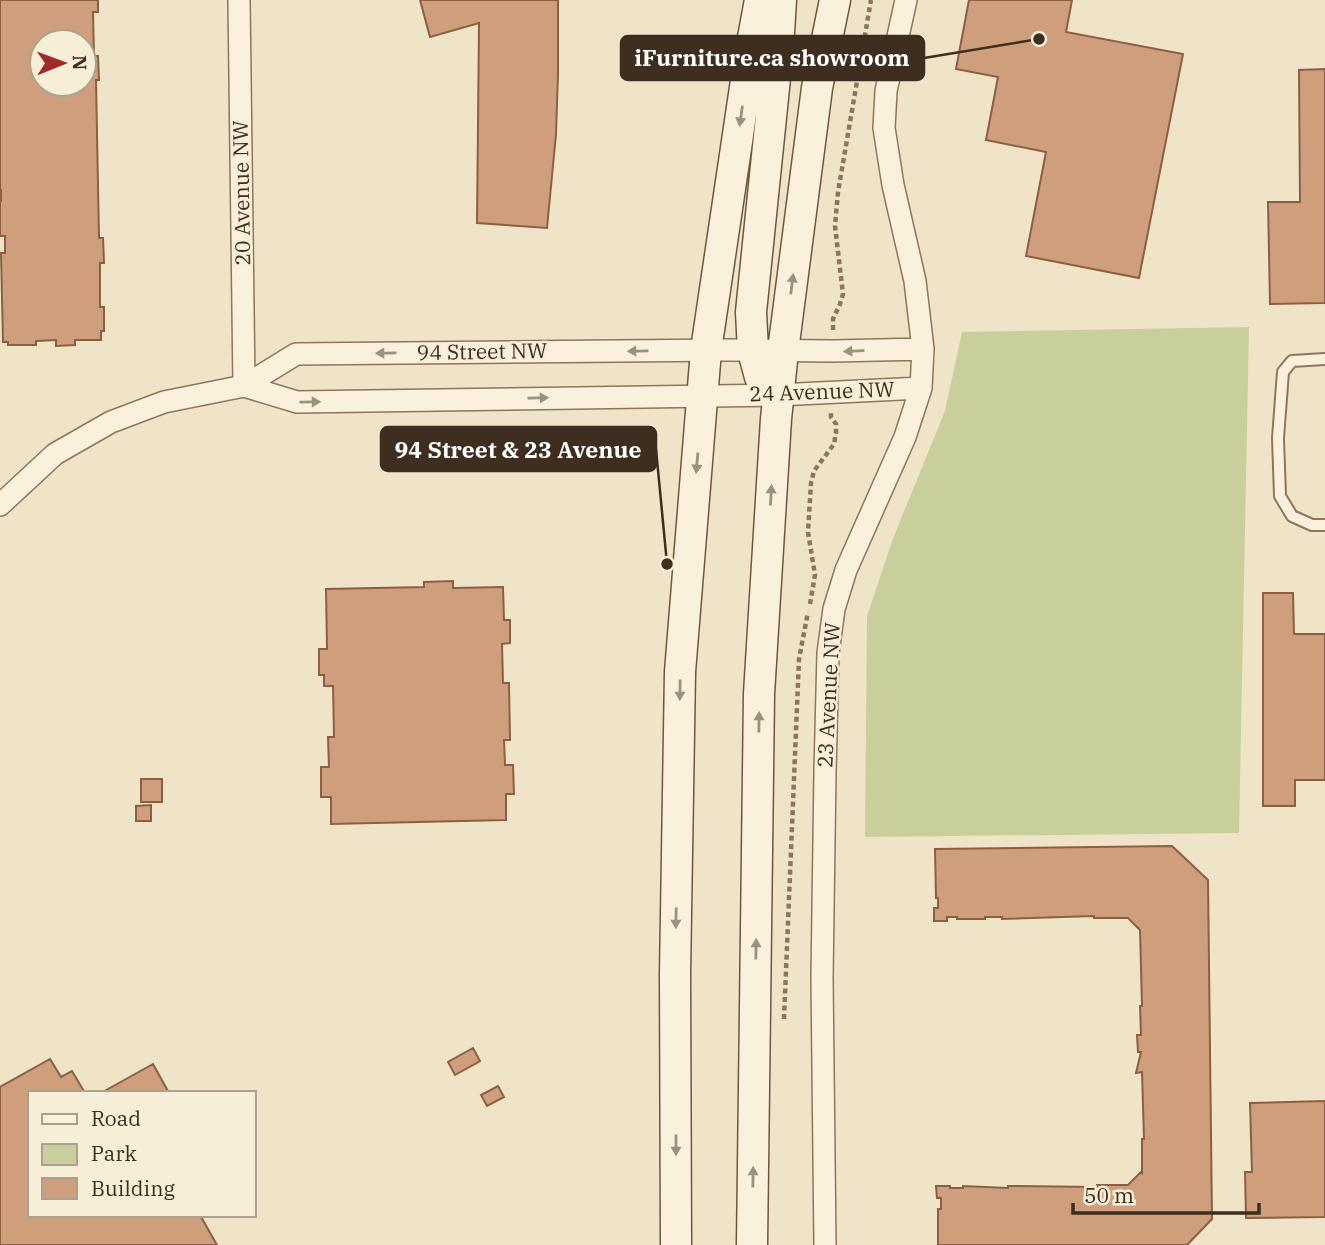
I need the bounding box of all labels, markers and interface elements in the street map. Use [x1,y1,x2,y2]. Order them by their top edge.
north arrow [28,28,98,98]
callout: iFurniture.ca showroom [621,36,924,80]
text: iFurniture.ca showroom [634,42,910,72]
text: N [68,55,92,70]
one-way arrow [735,105,746,127]
street label: 20 Avenue NW [226,120,256,266]
one-way arrow [786,273,797,295]
street label: 94 Street NW [416,336,548,366]
one-way arrow [626,345,648,357]
one-way arrow [843,345,865,356]
one-way arrow [374,347,396,359]
street label: 24 Avenue NW [749,374,895,408]
one-way arrow [527,392,549,404]
one-way arrow [299,396,321,407]
callout: 94 Street & 23 Avenue [381,427,656,471]
text: 94 Street & 23 Avenue [395,434,641,464]
one-way arrow [691,452,702,474]
one-way arrow [766,483,777,505]
street label: 23 Avenue NW [810,622,846,768]
one-way arrow [674,679,686,701]
one-way arrow [753,711,765,733]
one-way arrow [670,907,681,929]
one-way arrow [750,938,762,960]
legend [28,1091,256,1217]
text: Road [91,1104,141,1132]
one-way arrow [670,1134,681,1156]
text: Park [91,1139,138,1167]
one-way arrow [747,1166,759,1188]
scale bar [1073,1172,1258,1216]
text: Building [91,1174,176,1202]
text: 50 m [1084,1181,1134,1209]

